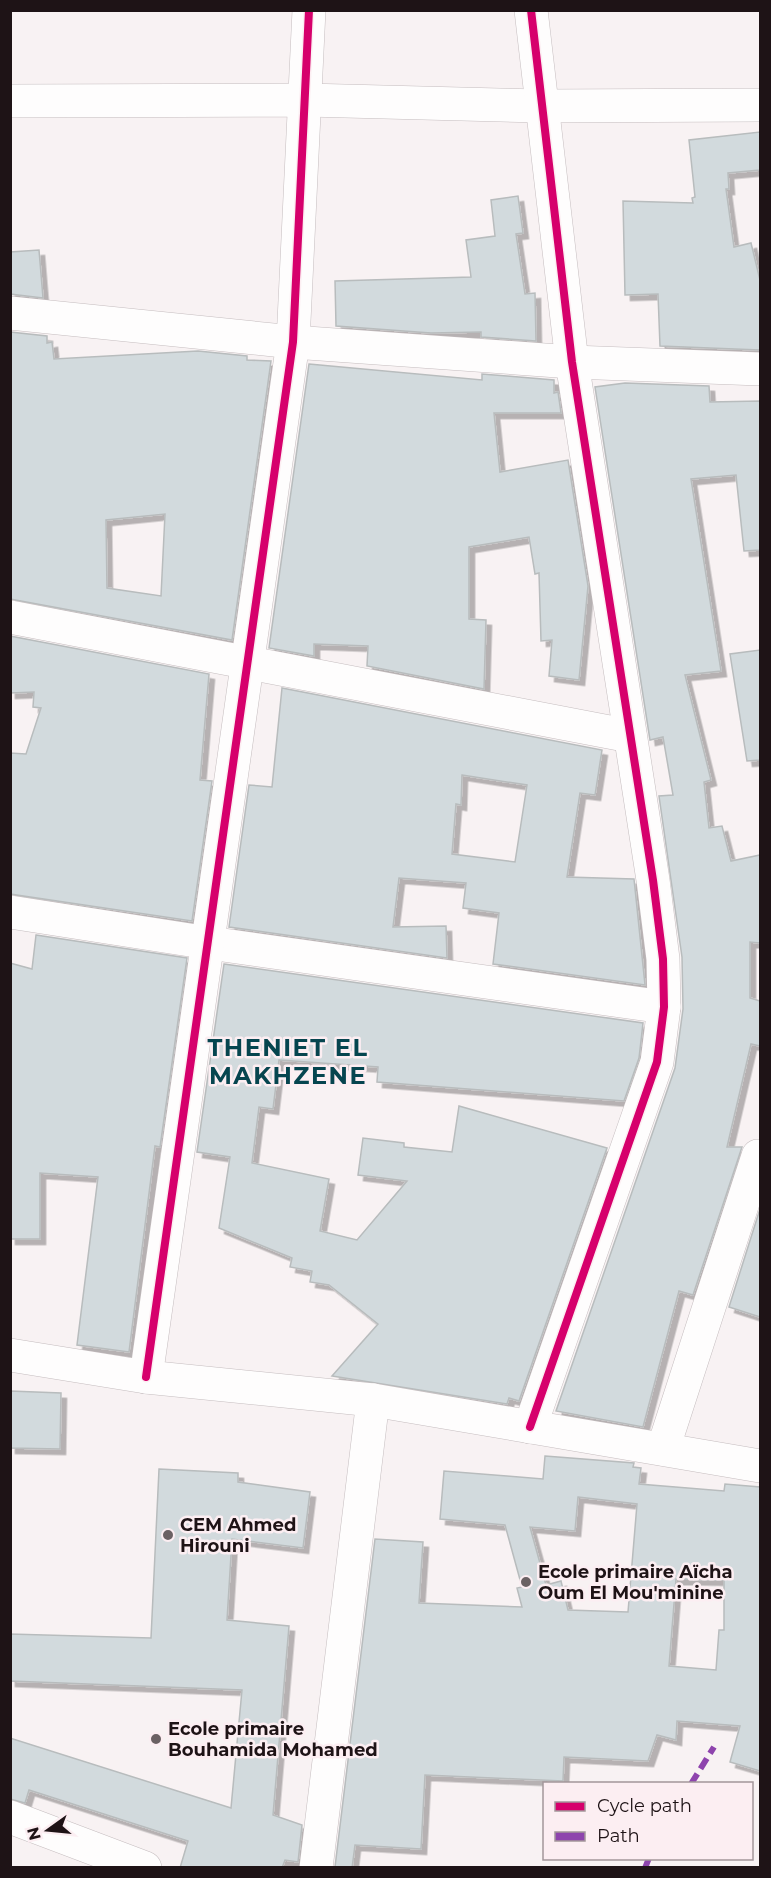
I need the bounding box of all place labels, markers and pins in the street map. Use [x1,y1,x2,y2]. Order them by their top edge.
place label: CEM Ahmed Hirouni [180,1514,296,1557]
marker: CEM Ahmed Hirouni [161,1528,175,1542]
place label: Ecole primaire Aïcha Oum El Mou'minine [538,1561,733,1604]
marker: Ecole primaire Aïcha Oum El Mou'minine [519,1575,533,1589]
place label: Ecole primaire Bouhamida Mohamed [168,1718,378,1761]
marker: Ecole primaire Bouhamida Mohamed [149,1732,163,1746]

